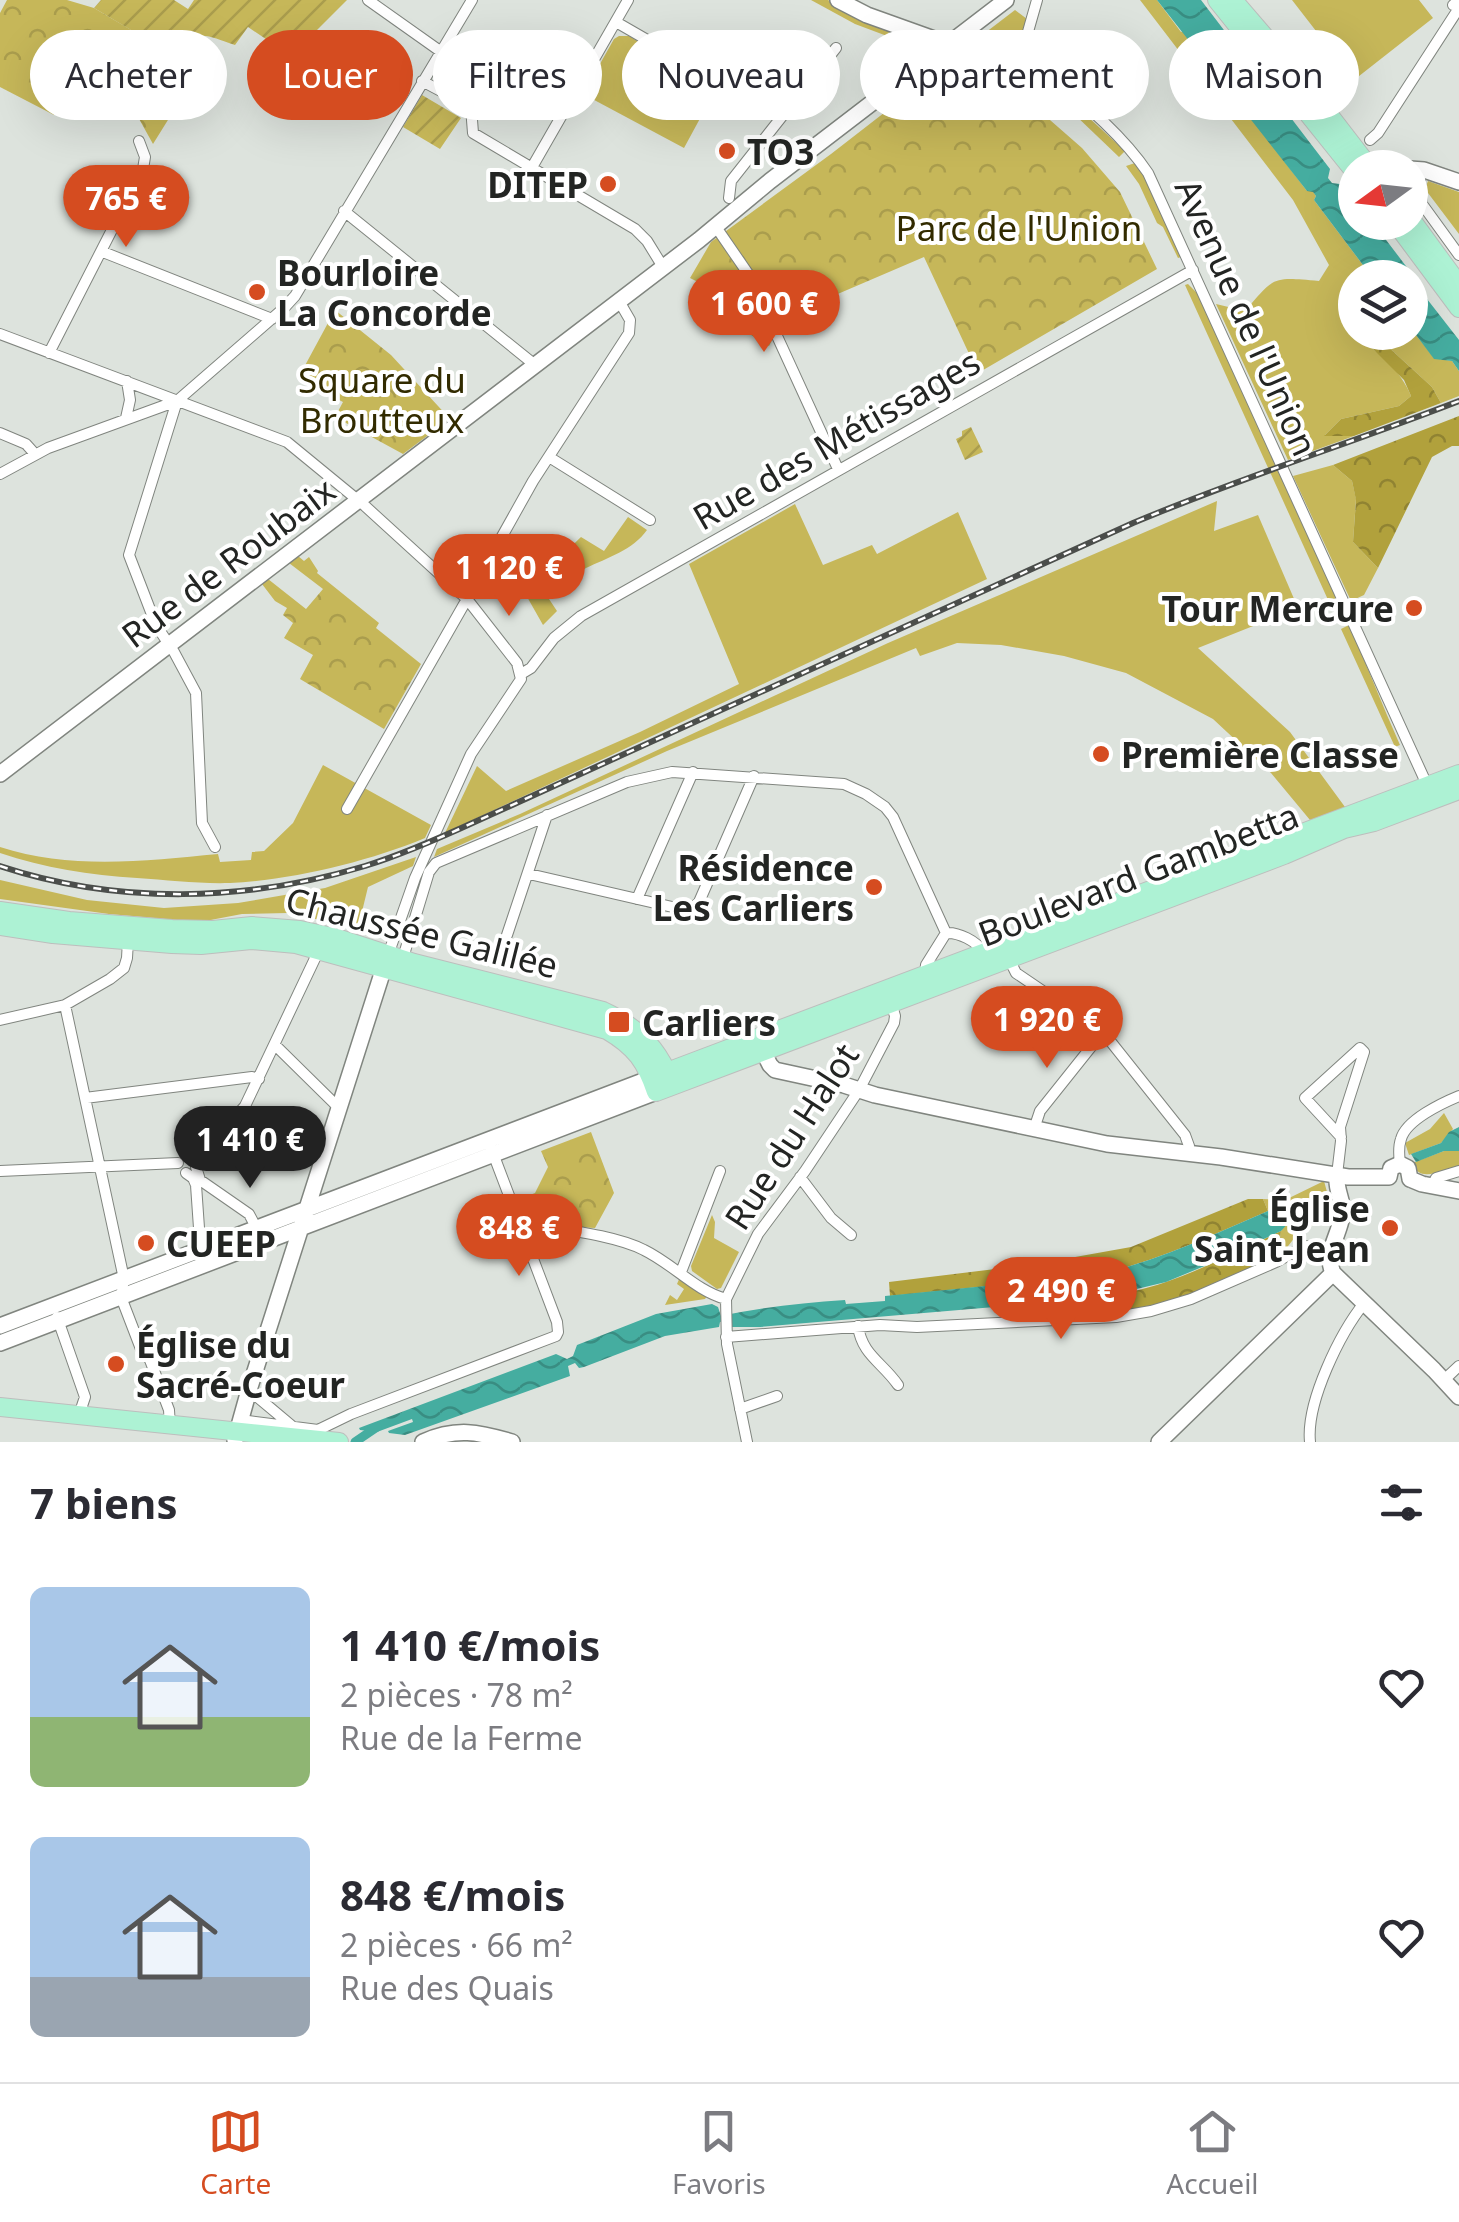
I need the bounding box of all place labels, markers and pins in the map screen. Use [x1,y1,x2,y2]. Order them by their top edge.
place label: TO3 [747,128,814,175]
marker: TO3 [716,140,738,162]
place label: DITEP [487,161,588,208]
pin: 765 € [56,165,196,250]
marker: DITEP [597,173,619,195]
place label: Bourloire La Concorde [277,249,492,336]
pin: 1 600 € [672,270,856,355]
marker: Bourloire La Concorde [246,281,268,303]
pin: 1 120 € [417,534,601,619]
place label: Tour Mercure [1161,585,1394,632]
marker: Tour Mercure [1403,597,1425,619]
place label: Première Classe [1121,731,1399,778]
marker: Première Classe [1090,743,1112,765]
place label: Résidence Les Carliers [653,844,854,931]
marker: Résidence Les Carliers [863,876,885,898]
pin: 1 920 € [955,986,1139,1071]
place label: Carliers [642,999,776,1046]
marker: Carliers [606,1009,632,1035]
pin: 1 410 € [158,1106,342,1191]
place label: Église Saint-Jean [1194,1185,1370,1272]
pin: 848 € [449,1194,589,1279]
marker: Église Saint-Jean [1379,1217,1401,1239]
place label: CUEEP [166,1220,276,1267]
marker: CUEEP [135,1232,157,1254]
pin: 2 490 € [969,1257,1153,1342]
place label: Église du Sacré-Coeur [136,1321,345,1408]
marker: Église du Sacré-Coeur [105,1353,127,1375]

